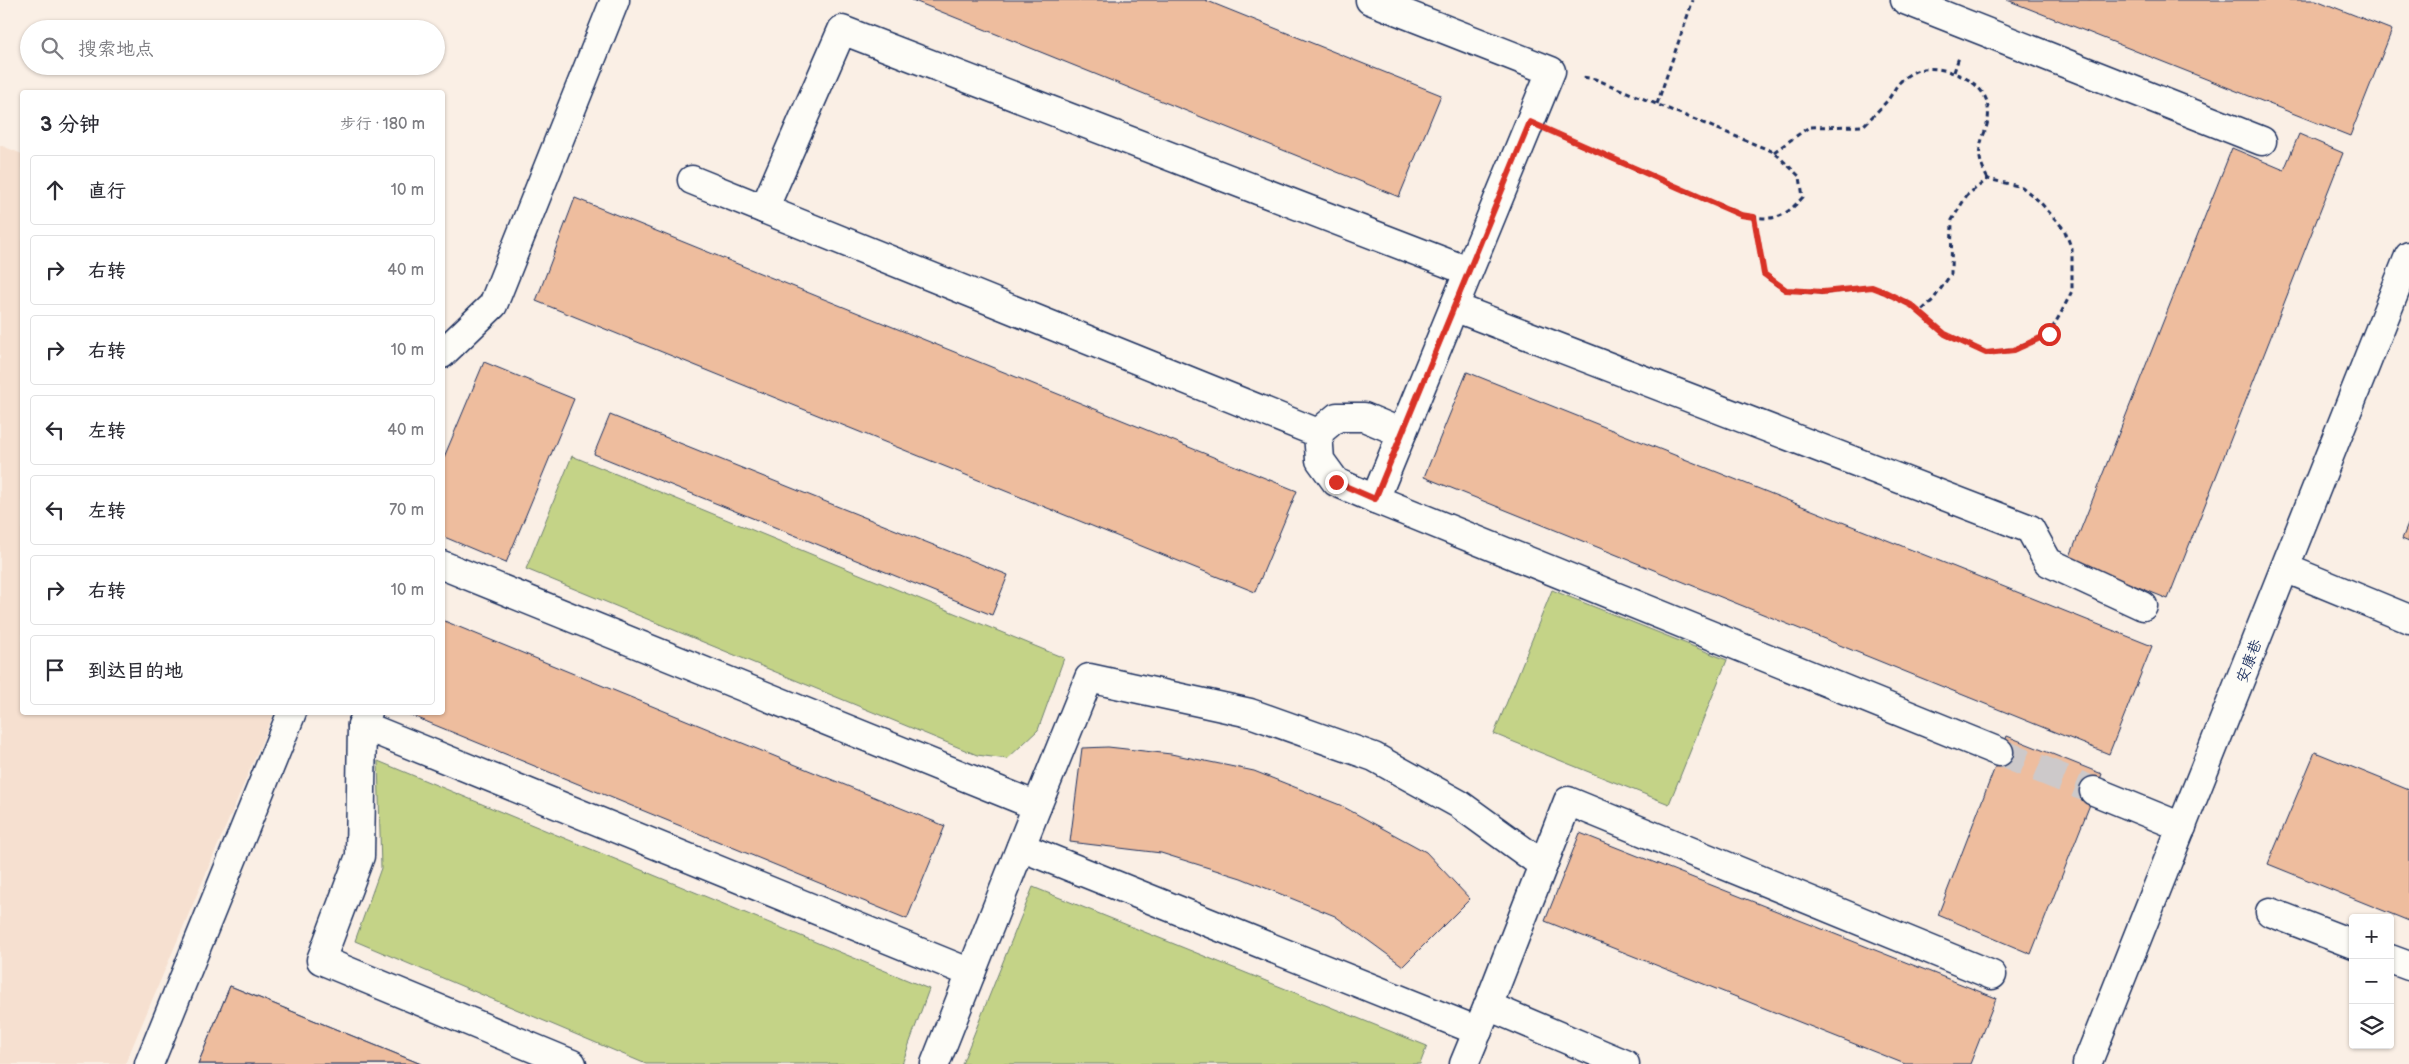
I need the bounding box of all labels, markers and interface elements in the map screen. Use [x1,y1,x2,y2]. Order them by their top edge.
search box [20,20,445,75]
icon: search [38,34,66,62]
text: 搜索地点 [78,38,154,61]
text: 3 分钟 [40,112,100,137]
text: 步行 · 180 m [340,115,425,134]
icon: ahead [41,176,69,204]
text: 直行 [88,180,126,203]
text: 10 m [391,181,424,200]
icon: right [41,256,69,284]
text: 右转 [88,260,126,283]
text: 40 m [387,261,424,280]
route start [2038,323,2061,346]
icon: right [41,336,69,364]
text: 右转 [88,340,126,363]
text: 10 m [391,341,424,360]
icon: left [41,416,69,444]
text: 左转 [88,420,126,443]
text: 40 m [387,421,424,440]
route end [1325,471,1348,494]
icon: left [41,496,69,524]
text: 左转 [88,500,126,523]
text: 70 m [389,501,424,520]
icon: right [41,576,69,604]
text: 右转 [88,580,126,603]
text: 10 m [391,581,424,600]
street label: 安康巷 [2233,637,2266,686]
icon: arrive [41,656,69,684]
text: 到达目的地 [88,660,183,683]
map controls [2349,914,2394,1049]
button: + [2349,914,2394,959]
button: − [2349,959,2394,1004]
button: layers [2349,1004,2394,1049]

